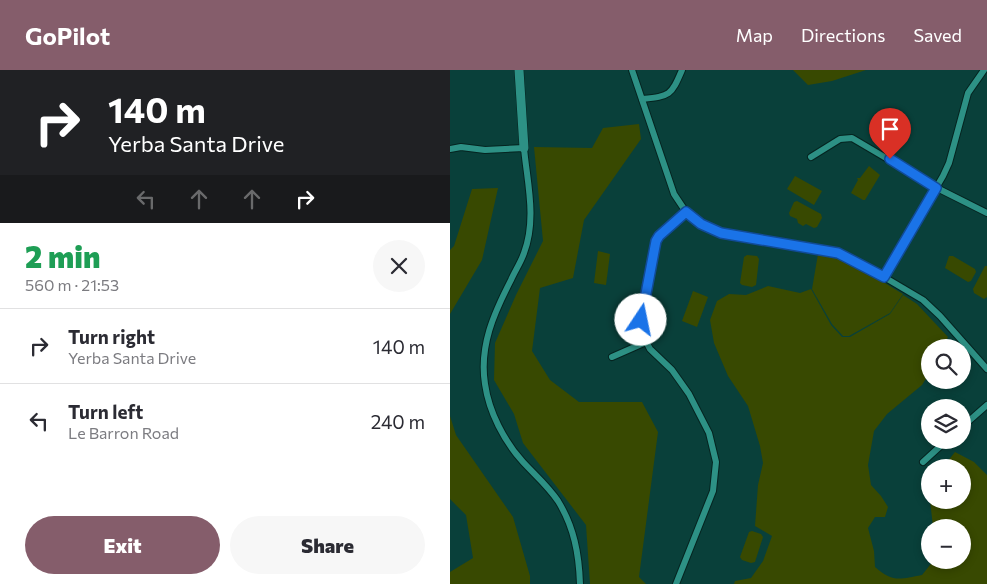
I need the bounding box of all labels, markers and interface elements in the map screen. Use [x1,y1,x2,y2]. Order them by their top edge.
text: GoPilot [25,21,110,50]
text: Map [736,24,773,46]
text: Directions [801,24,885,46]
text: Saved [913,24,962,46]
text: 140 m [108,87,206,130]
icon: right [25,90,90,155]
pin [869,108,911,159]
icon: arrive [876,115,904,143]
text: Yerba Santa Drive [108,130,284,157]
icon: left [132,185,160,213]
icon: ahead [185,185,213,213]
icon: ahead [238,185,266,213]
icon: right [291,185,319,213]
text: 2 min [25,237,100,274]
button: close [373,240,425,292]
text: 560 m · 21:53 [25,275,119,294]
position arrow [614,293,666,345]
text: Turn right [68,325,155,348]
icon: right [25,332,53,360]
text: 140 m [373,335,425,358]
map controls [921,339,971,569]
button: search [921,339,971,389]
text: Yerba Santa Drive [68,348,196,367]
button: layers [921,399,971,449]
text: Turn left [68,400,143,423]
icon: left [25,407,53,435]
text: 240 m [371,410,425,433]
text: Le Barron Road [68,423,179,442]
button: + [921,459,971,509]
button: Exit [25,516,220,574]
button: Share [230,516,425,574]
button: − [921,519,971,569]

